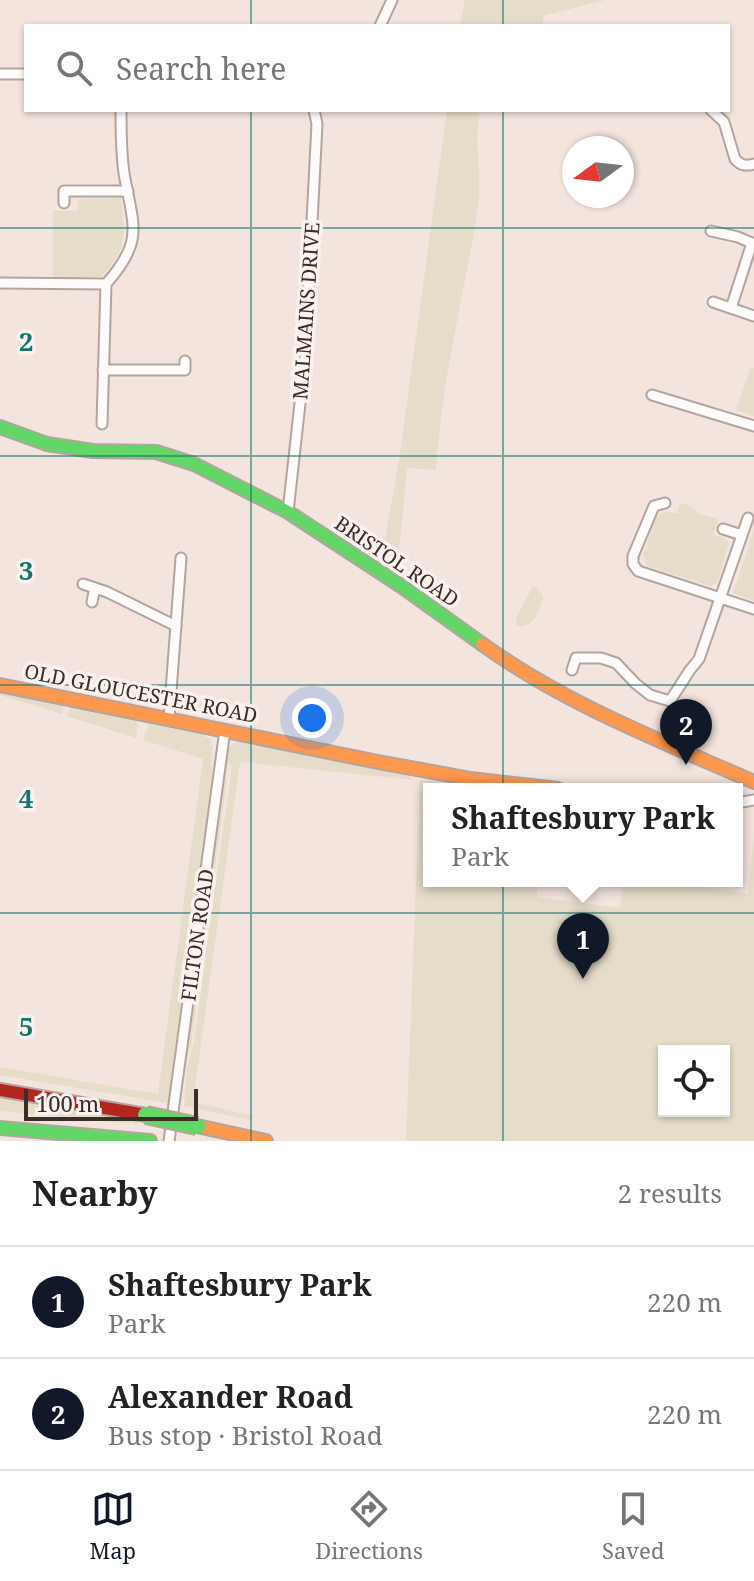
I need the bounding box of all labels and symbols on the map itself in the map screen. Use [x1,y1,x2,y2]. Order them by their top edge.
north arrow [562,136,634,208]
street label: MALMAINS DRIVE [286,221,326,401]
text: 2 [19,323,33,359]
street label: BRISTOL ROAD [330,509,464,613]
text: 3 [19,552,33,588]
street label: OLD GLOUCESTER ROAD [22,657,260,729]
your location [292,698,332,738]
pin: 2 [660,699,712,765]
text: 4 [19,780,34,816]
street label: FILTON ROAD [174,867,220,1003]
pin: 1 [557,913,609,979]
text: 5 [19,1008,33,1044]
scale bar [24,1085,198,1121]

